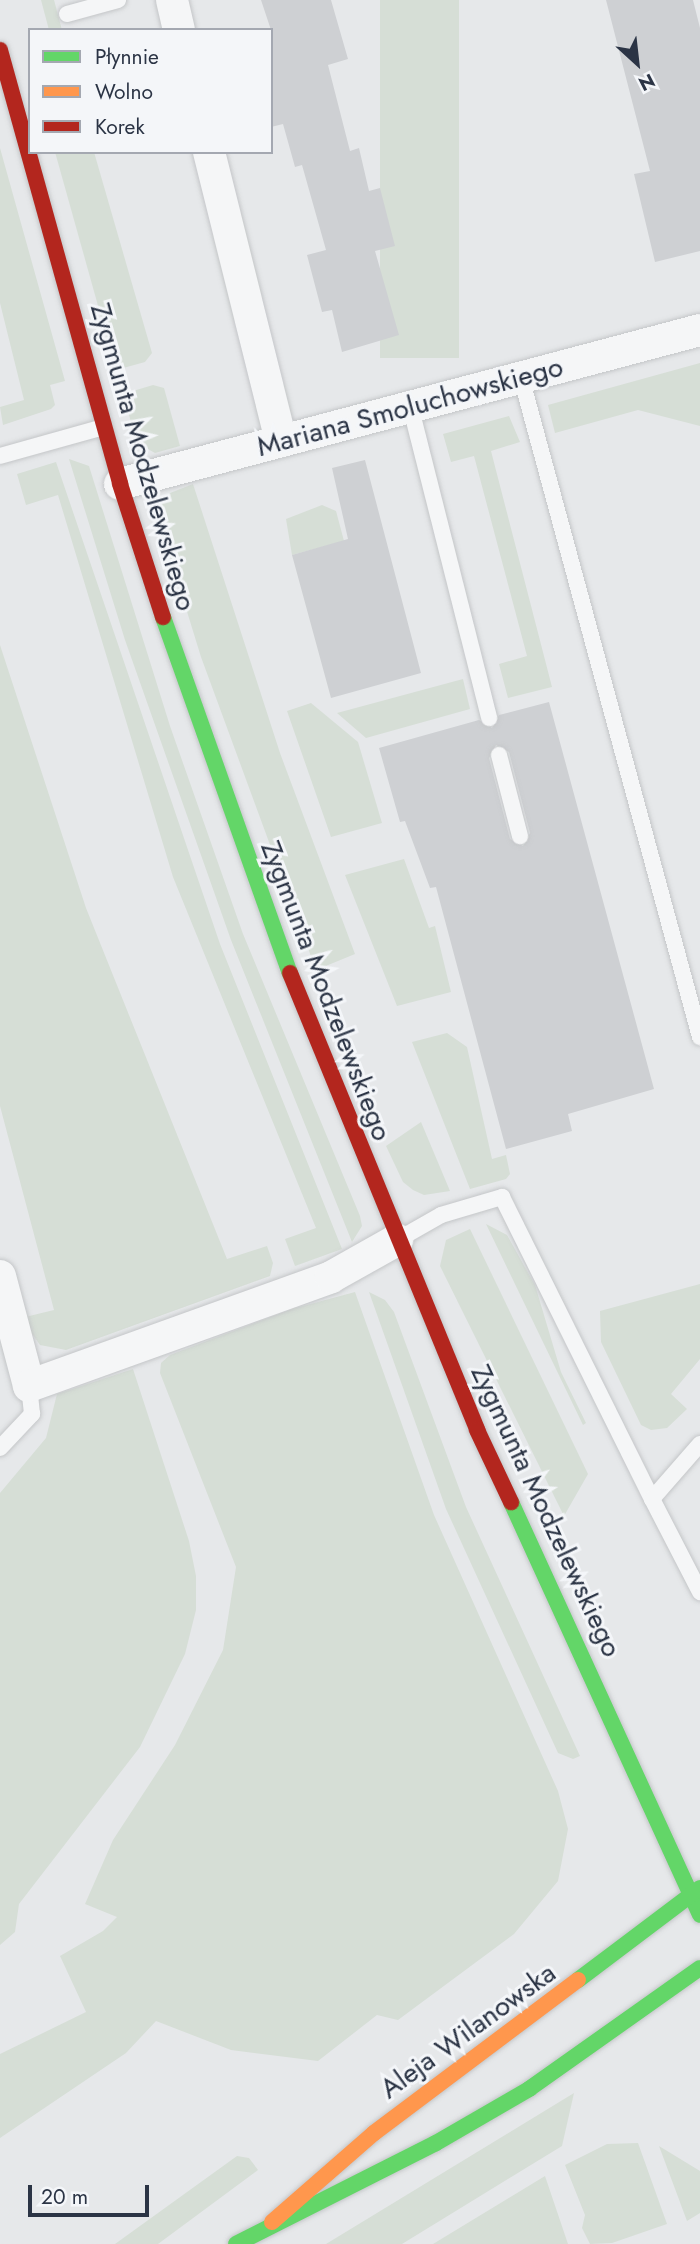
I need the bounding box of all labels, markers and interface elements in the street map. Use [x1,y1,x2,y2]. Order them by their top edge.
legend [28,28,273,154]
north arrow [602,28,672,98]
text: Płynnie [95,42,159,72]
text: N [634,67,660,98]
text: Wolno [95,77,153,107]
text: Korek [95,112,145,142]
street label: Zygmunta Modzelewskiego [83,299,203,615]
street label: Mariana Smoluchowskiego [253,350,567,464]
street label: Zygmunta Modzelewskiego [253,836,399,1146]
street label: Zygmunta Modzelewskiego [463,1360,629,1662]
street label: Aleja Wilanowska [374,1956,562,2106]
scale bar [32,2170,152,2214]
text: 20 m [41,2182,88,2212]

